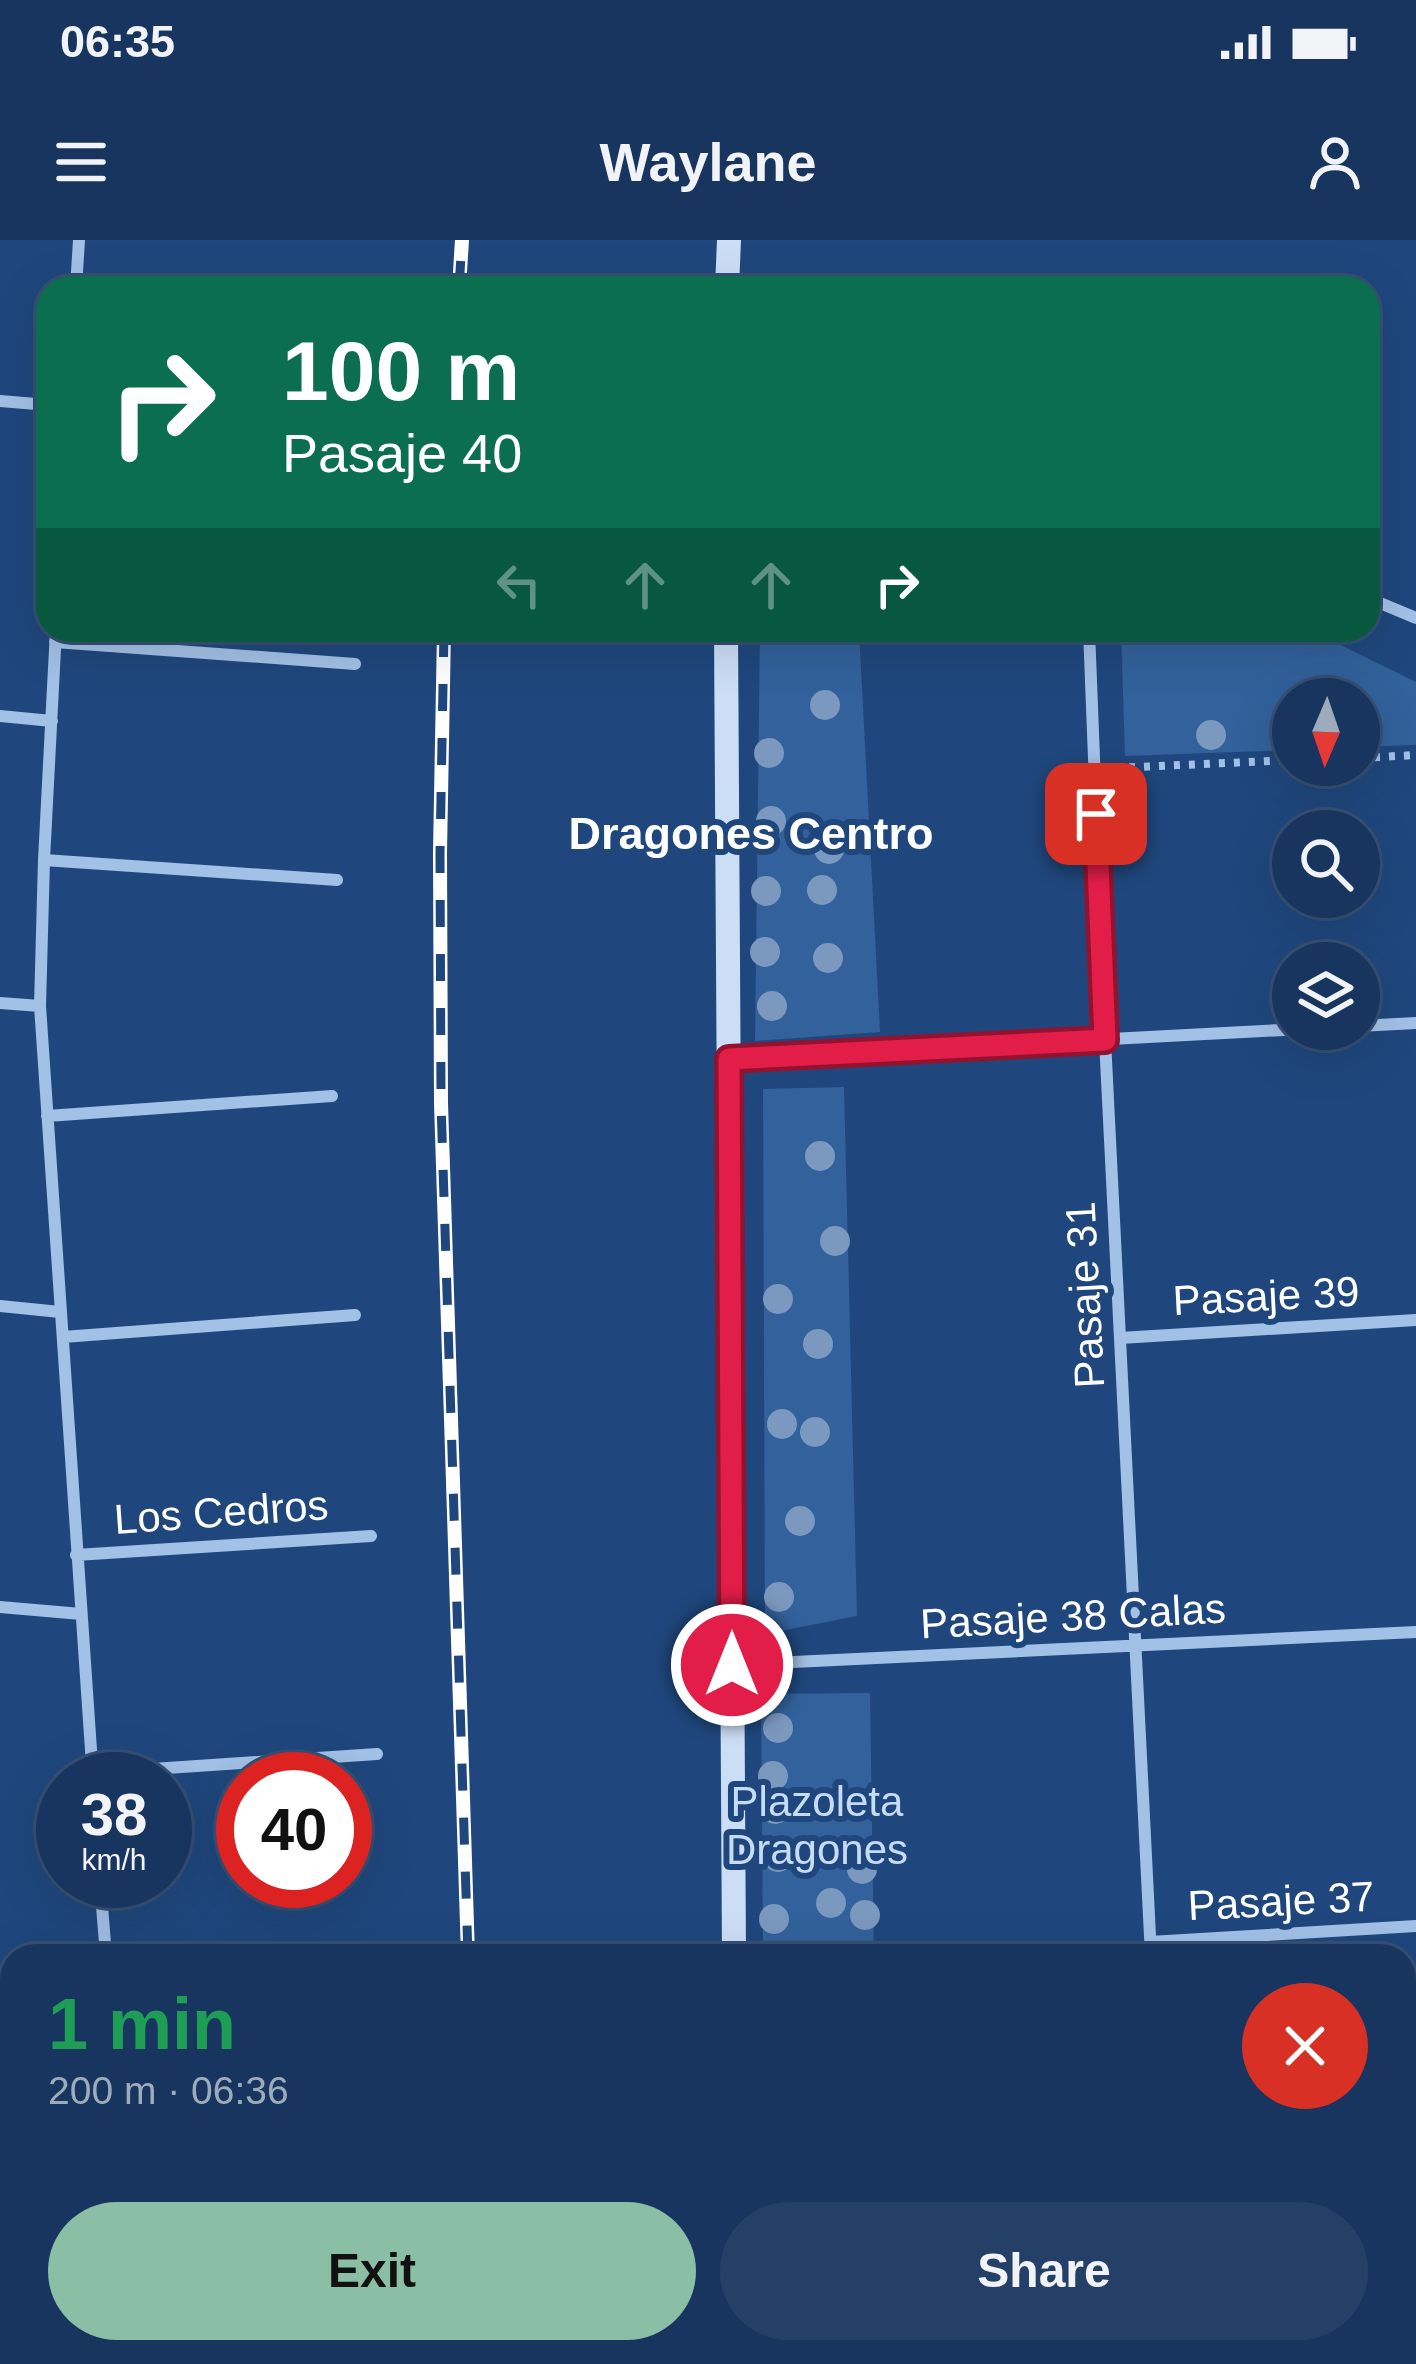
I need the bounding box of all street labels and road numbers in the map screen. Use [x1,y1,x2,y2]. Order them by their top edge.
street label: Pasaje 31 [1057,1200,1113,1390]
street label: Pasaje 39 [1171,1268,1361,1324]
street label: Los Cedros [112,1481,330,1543]
street label: Pasaje 38 Calas [919,1585,1227,1647]
street label: Pasaje 37 [1186,1873,1376,1929]

